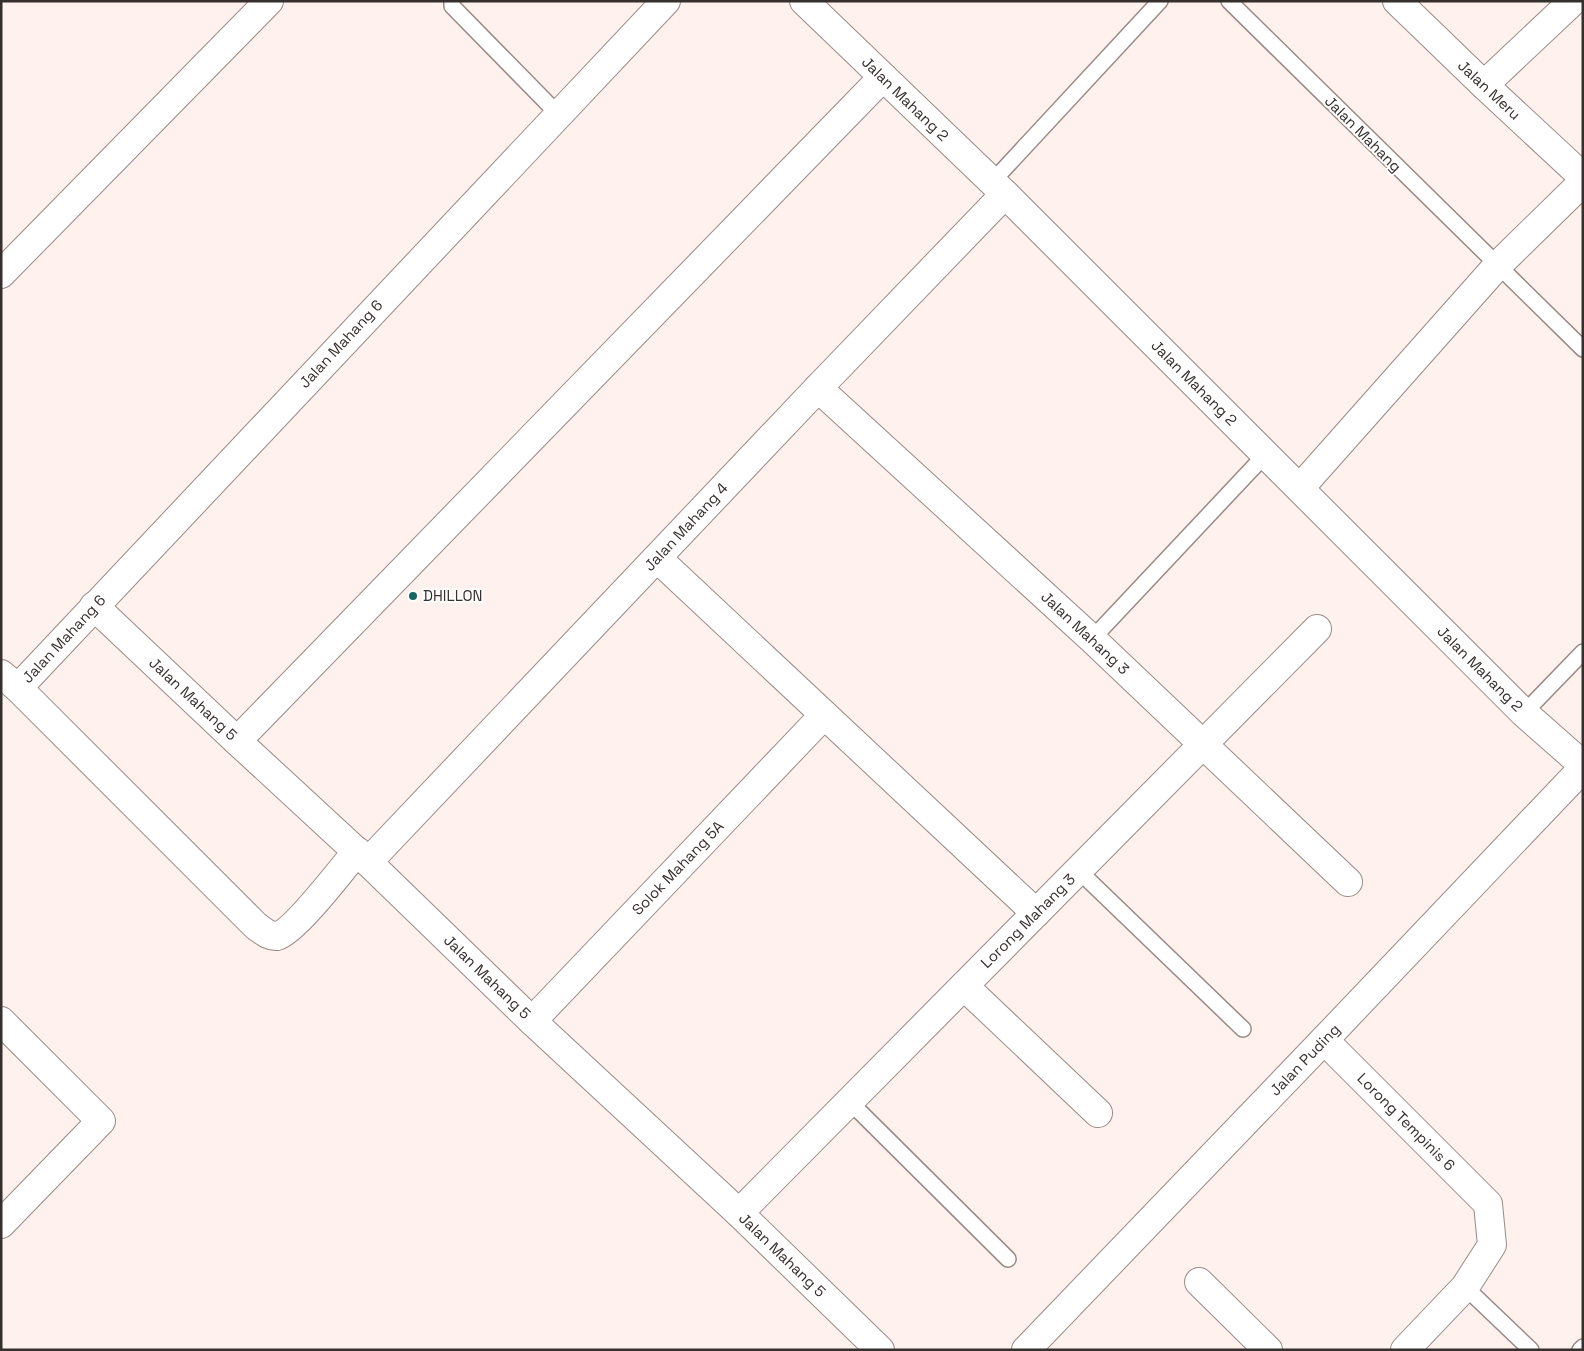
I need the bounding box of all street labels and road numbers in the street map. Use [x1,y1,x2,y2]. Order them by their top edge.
street label: Jalan Mahang 2 [858,52,953,145]
street label: Jalan Meru [1454,56,1525,124]
street label: Jalan Mahang [1321,91,1406,176]
street label: Jalan Mahang 6 [295,296,386,392]
street label: Jalan Mahang 2 [1147,336,1241,430]
street label: Jalan Mahang 4 [640,478,731,575]
street label: Jalan Mahang 3 [1037,587,1133,678]
street label: Jalan Mahang 6 [18,591,109,687]
street label: Jalan Mahang 2 [1433,622,1527,716]
street label: Jalan Mahang 5 [145,653,241,744]
street label: Solok Mahang 5A [628,816,728,919]
street label: Lorong Mahang 3 [976,869,1079,972]
street label: Jalan Mahang 5 [440,930,535,1023]
street label: Jalan Puding [1266,1020,1344,1100]
street label: Lorong Tempinis 6 [1353,1069,1459,1175]
street label: Jalan Mahang 5 [735,1208,830,1301]

